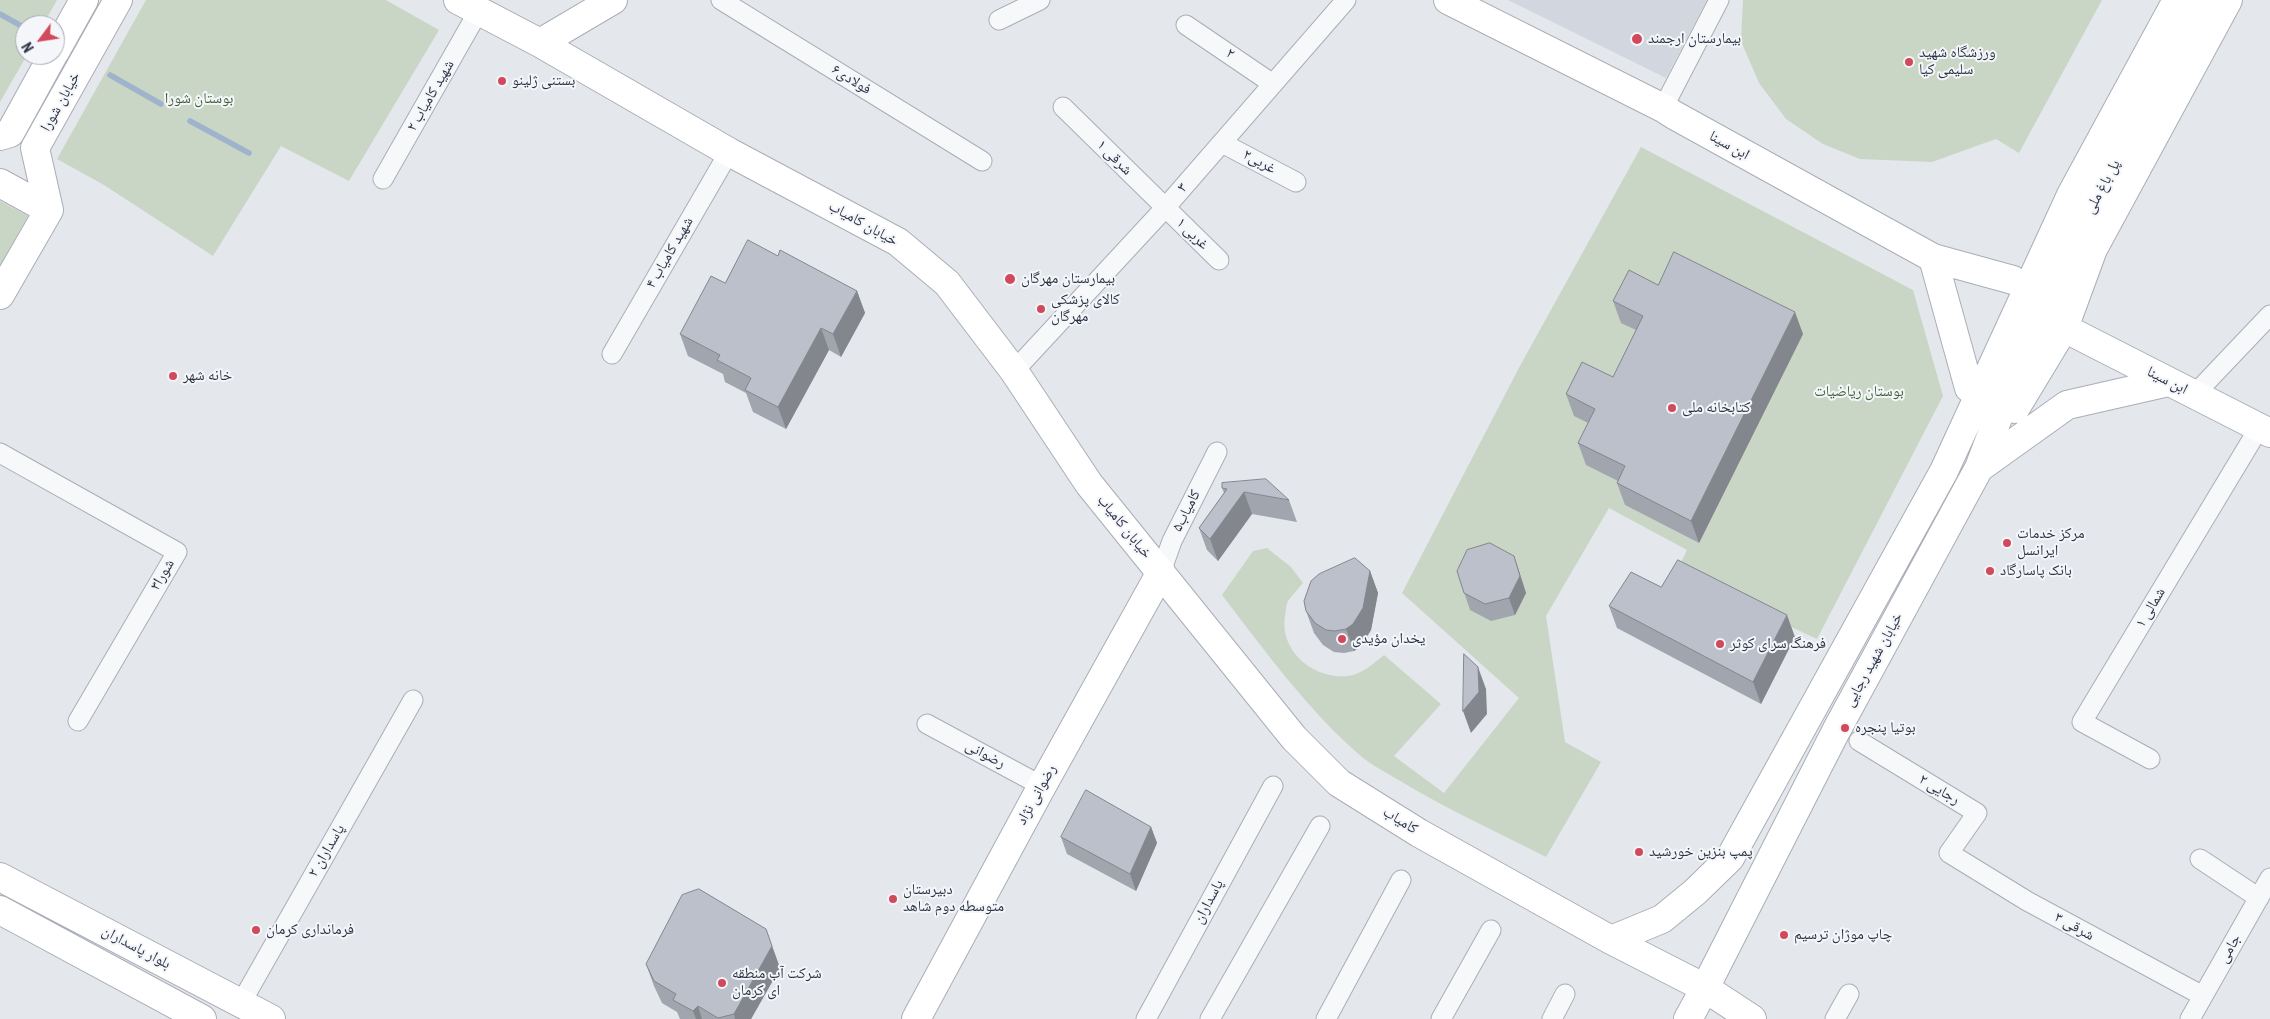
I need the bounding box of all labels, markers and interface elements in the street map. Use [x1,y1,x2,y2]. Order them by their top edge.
north arrow [15,15,65,65]
place label: بیمارستان ارجمند [1648,30,1741,48]
marker: بیمارستان ارجمند [1630,32,1644,46]
text: N [19,39,37,55]
place label: ورزشگاه شهید سلیمی کیا [1919,44,1996,79]
street label: ۲ [1222,45,1238,63]
marker: ورزشگاه شهید سلیمی کیا [1903,56,1915,68]
street label: شهید کامیاب ۲ [403,57,459,135]
street label: فولادی۶ [828,61,874,99]
street label: خیابان شورا [37,69,85,135]
place label: بستنی ژلینو [512,72,575,90]
marker: بستنی ژلینو [496,75,508,87]
park label: بوستان شورا [165,90,233,108]
street label: ابن سینا [1706,128,1752,164]
street label: ۱ شرقی [1093,137,1135,179]
street label: غربی۲ [1239,146,1279,178]
street label: پل باغ ملی [2081,157,2125,217]
street label: ۳ [1174,180,1192,196]
street label: خیابان کامیاب [825,198,901,250]
street label: شهید کامیاب ۴ [642,214,698,292]
street label: ۱ غربی [1172,214,1212,254]
place label: بیمارستان مهرگان [1021,270,1115,288]
marker: بیمارستان مهرگان [1003,272,1017,286]
place label: کالای پزشکی مهرگان [1051,291,1120,326]
marker: کالای پزشکی مهرگان [1035,303,1047,315]
street label: ابن سینا [2144,363,2190,399]
place label: خانه شهر [183,367,232,385]
marker: خانه شهر [167,370,179,382]
park label: بوستان ریاضیات [1814,383,1904,401]
place label: کتابخانه ملی [1682,399,1750,417]
marker: کتابخانه ملی [1666,402,1678,414]
street label: کامیاب۵ [1169,487,1205,535]
street label: خیابان کامیاب [1093,492,1155,562]
place label: مرکز خدمات ایرانسل [2017,525,2084,560]
marker: مرکز خدمات ایرانسل [2001,537,2013,549]
street label: شورا۳ [147,556,179,594]
place label: بانک پاسارگاد [2000,562,2072,580]
marker: بانک پاسارگاد [1984,565,1996,577]
street label: شمالی ۱ [2132,585,2170,631]
street label: خیابان شهید رجایی [1841,610,1907,710]
place label: یخدان مؤیدی [1352,630,1425,648]
marker: یخدان مؤیدی [1336,633,1348,645]
place label: فرهنگ سرای کوثر [1730,635,1826,653]
marker: فرهنگ سرای کوثر [1714,638,1726,650]
place label: بوتیا پنجره [1855,719,1916,737]
marker: بوتیا پنجره [1839,722,1851,734]
street label: رضوانی [962,737,1008,773]
street label: رضوانی نژاد [1013,762,1061,828]
street label: رجایی ۲ [1915,771,1963,809]
street label: کامیاب [1379,803,1421,839]
street label: پاسداران ۲ [305,821,349,881]
place label: پمپ بنزین خورشید [1649,843,1753,861]
marker: پمپ بنزین خورشید [1633,846,1645,858]
street label: پاسداران [1190,877,1228,927]
place label: دبیرستان متوسطه دوم شاهد [903,881,1004,916]
marker: دبیرستان متوسطه دوم شاهد [887,893,899,905]
street label: شرقی ۳ [2051,909,2097,945]
place label: فرمانداری کرمان [266,921,354,939]
street label: بلوار پاسداران [99,922,173,974]
marker: فرمانداری کرمان [250,924,262,936]
place label: چاپ موژان ترسیم [1794,926,1892,944]
marker: چاپ موژان ترسیم [1778,929,1790,941]
street label: جامی [2215,931,2245,967]
place label: شرکت آب منطقه ای کرمان [732,965,822,1000]
marker: شرکت آب منطقه ای کرمان [716,977,728,989]

